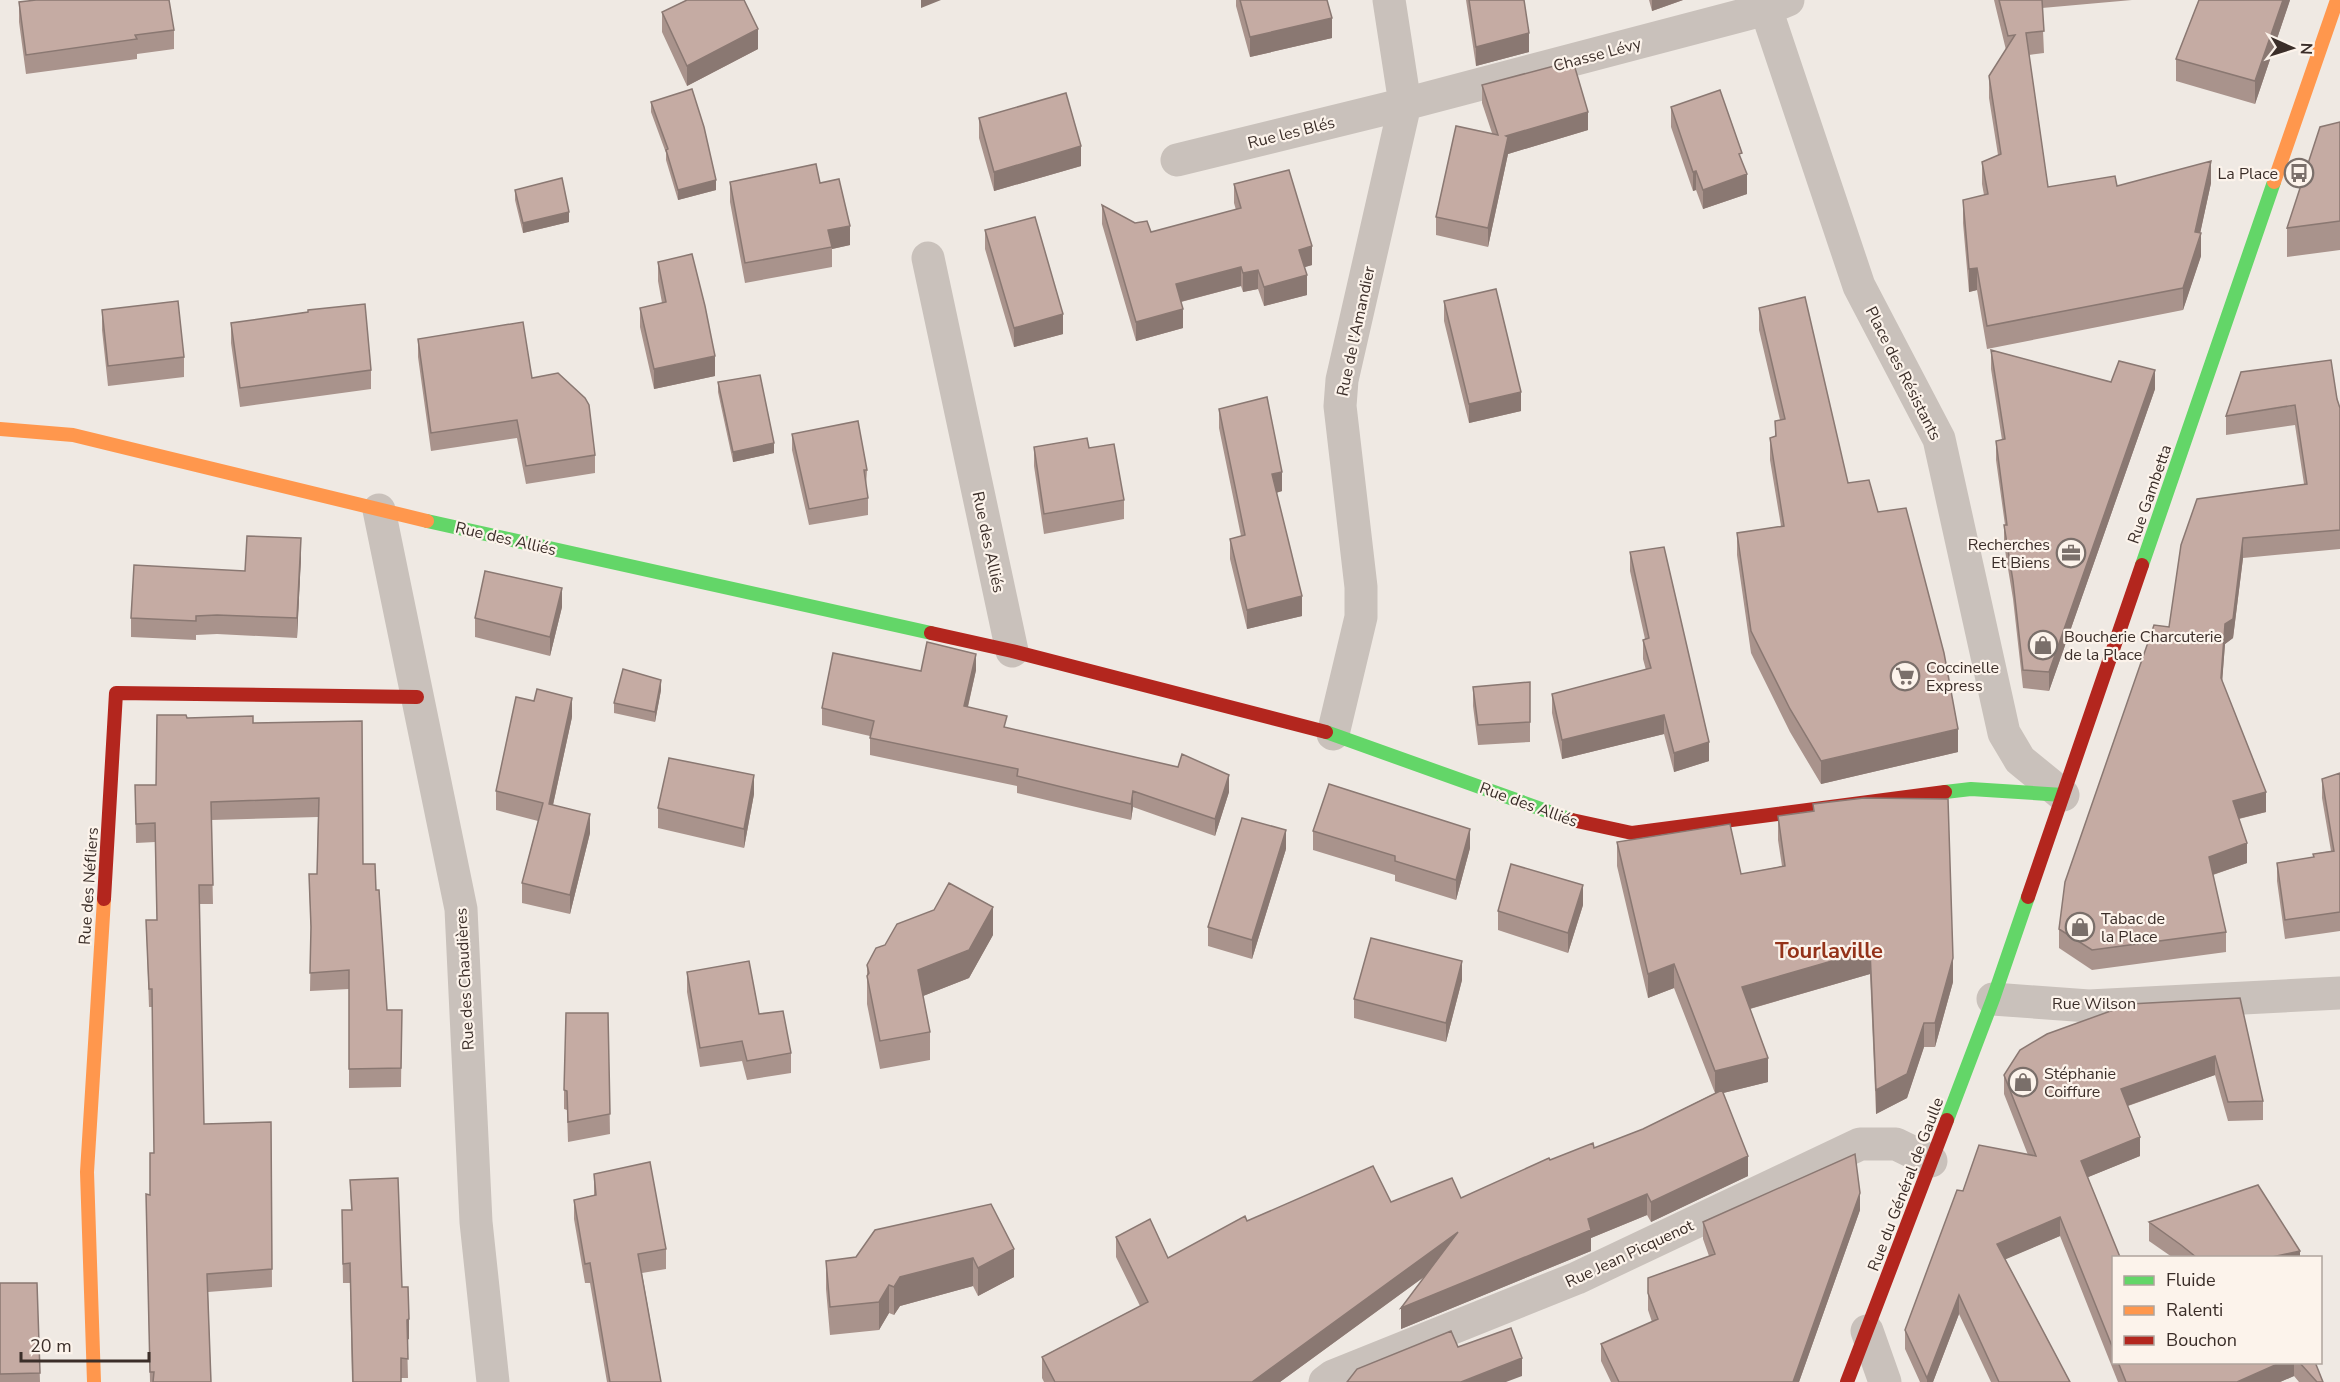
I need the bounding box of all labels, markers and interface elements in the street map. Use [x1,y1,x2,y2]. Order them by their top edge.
north arrow [2262,18,2322,78]
street label: Chasse Lévy [1551,32,1644,77]
text: N [2295,42,2317,55]
street label: Rue les Blés [1245,112,1337,154]
bus stop icon: La Place [2283,157,2315,189]
place label: La Place [2218,163,2278,185]
street label: Rue de l'Amandier [1331,264,1381,398]
street label: Place des Résistants [1860,303,1946,444]
street label: Rue Gambetta [2123,442,2177,547]
street label: Rue des Alliés [967,490,1009,595]
street label: Rue des Alliés [453,517,558,561]
place label: Recherches Et Biens [1968,534,2050,574]
office icon: Recherches Et Biens [2055,537,2087,569]
place label: Boucherie Charcuterie de la Place [2064,626,2222,666]
shop icon: Boucherie Charcuterie de la Place [2027,629,2059,661]
place label: Coccinelle Express [1926,657,1999,697]
supermarket icon: Coccinelle Express [1889,660,1921,692]
street label: Rue des Alliés [1476,777,1581,833]
street label: Rue des Néfliers [74,826,104,946]
street label: Rue des Chaudières [450,907,480,1051]
place label: Tabac de la Place [2101,908,2165,948]
shop icon: Tabac de la Place [2064,911,2096,943]
district label: Tourlaville [1775,936,1883,966]
street label: Rue Wilson [2052,993,2136,1015]
place label: Stéphanie Coiffure [2044,1063,2116,1103]
shop icon: Stéphanie Coiffure [2007,1066,2039,1098]
street label: Rue du Général de Gaulle [1863,1094,1949,1274]
street label: Rue Jean Picquenot [1562,1214,1697,1293]
legend [2112,1256,2322,1364]
text: Fluide [2166,1268,2216,1292]
text: Ralenti [2166,1298,2223,1322]
scale bar [21,1325,148,1363]
text: Bouchon [2166,1328,2237,1352]
text: 20 m [30,1334,72,1358]

